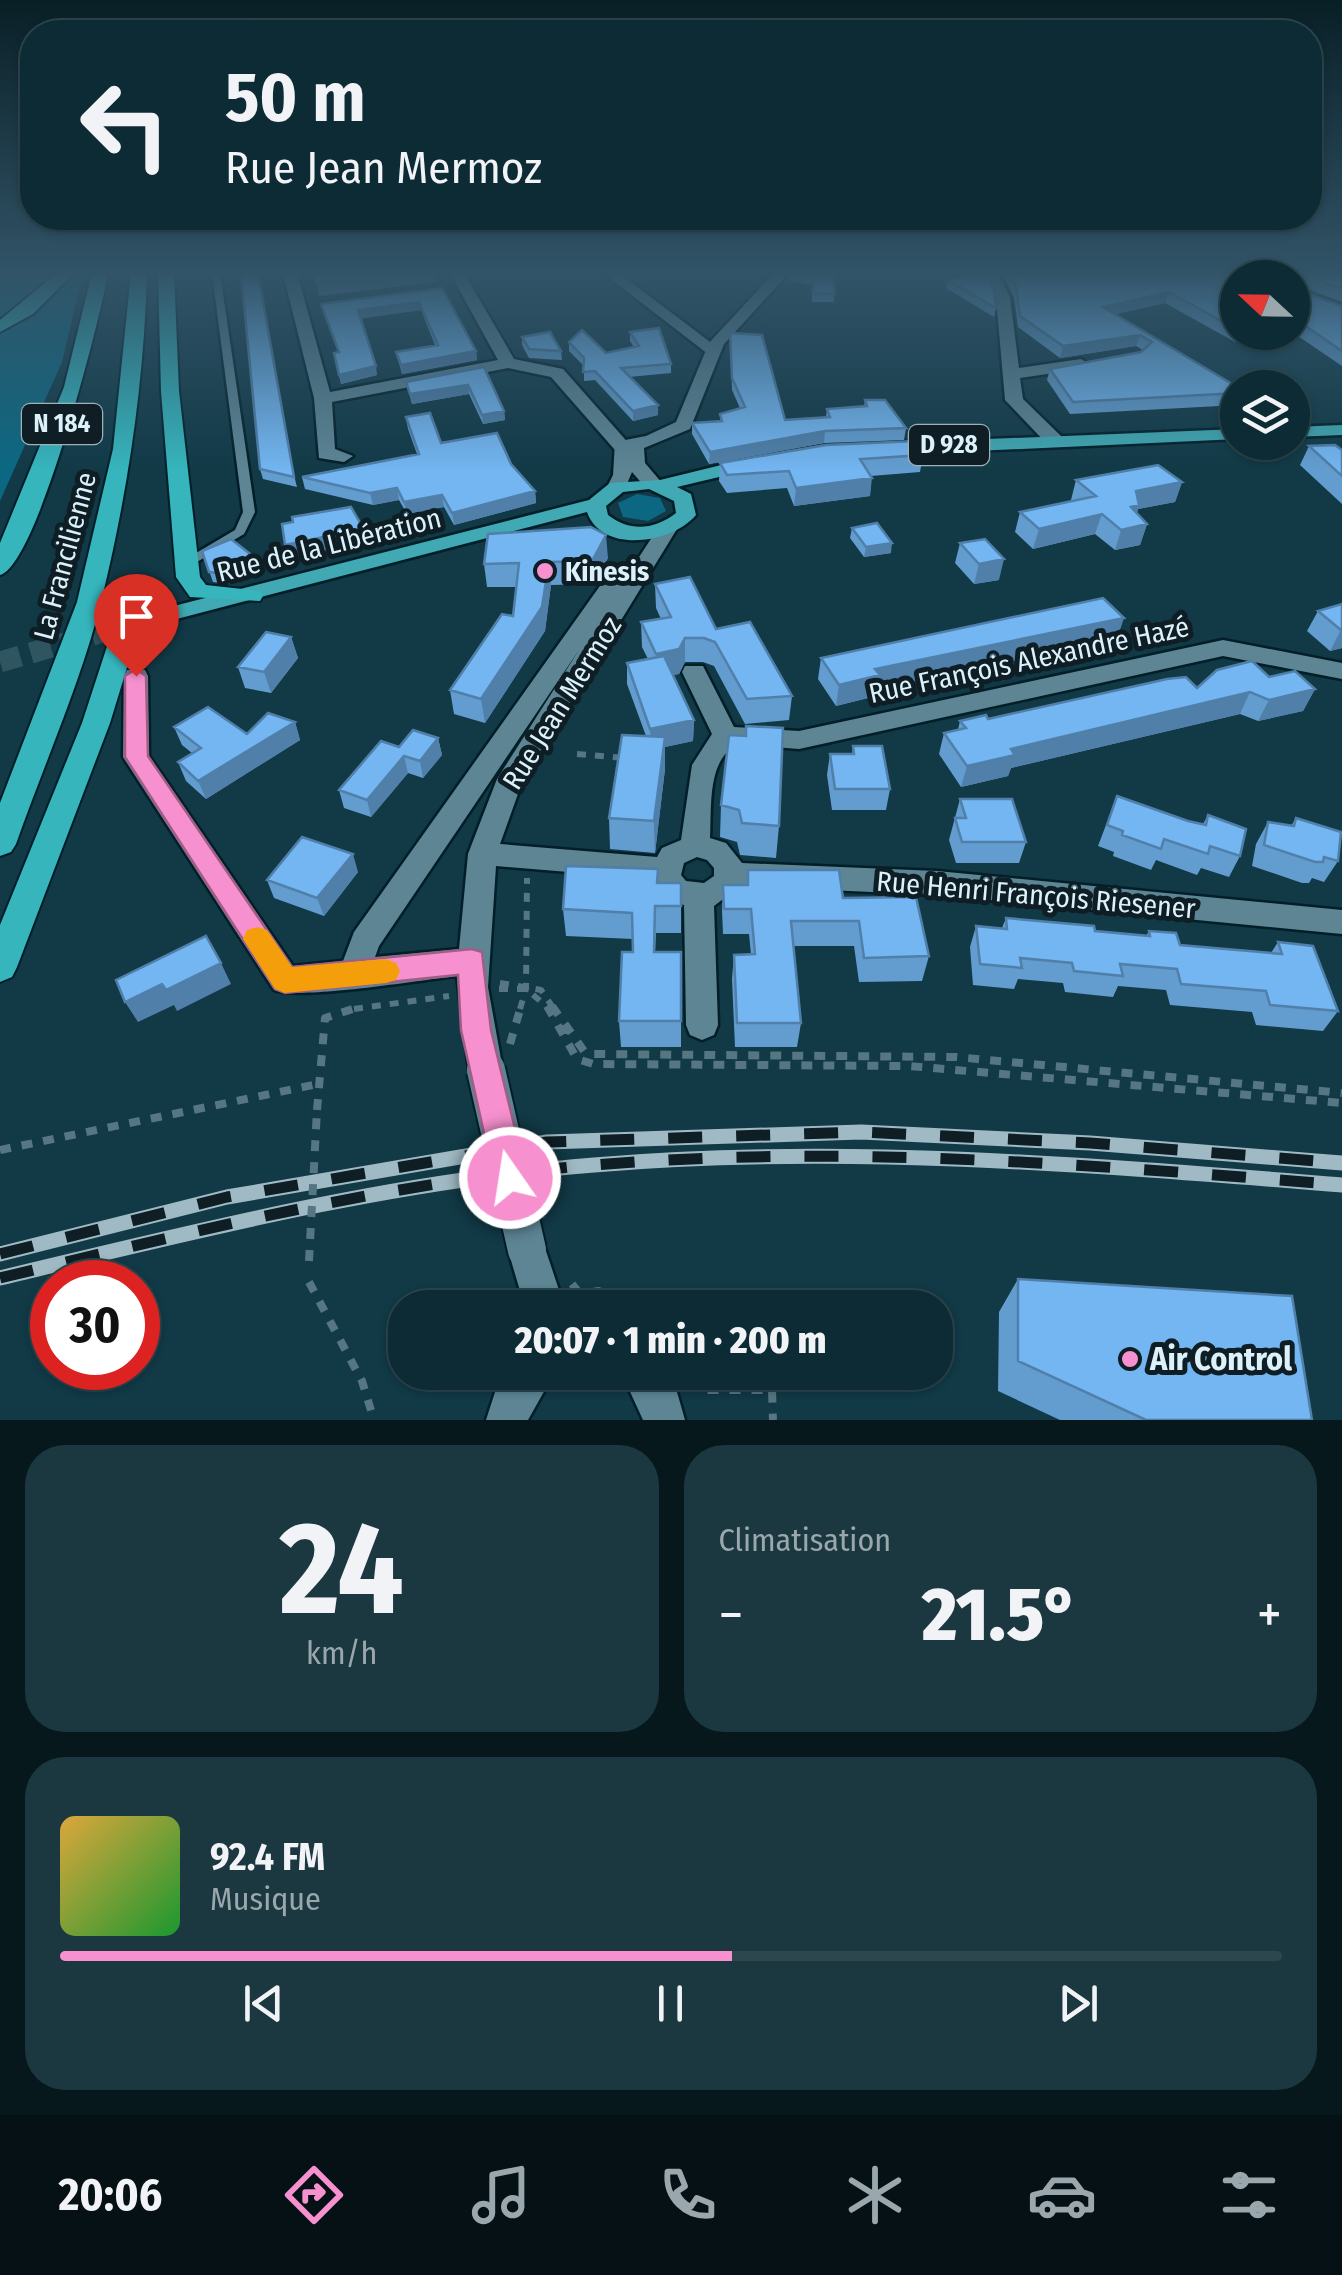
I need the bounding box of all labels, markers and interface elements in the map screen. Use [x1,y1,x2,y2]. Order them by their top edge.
text: 50 m [225,56,366,140]
icon: left [60,60,190,190]
text: Rue Jean Mermoz [225,141,542,195]
north arrow [1220,260,1310,350]
map controls [1220,260,1310,460]
button: layers [1220,370,1310,460]
road number: N 184 [22,404,102,444]
road number: D 928 [909,425,989,465]
street label: La Francilienne [27,469,103,643]
street label: Rue de la Libération [214,501,444,589]
place label: Kinesis [565,555,649,588]
marker: Kinesis [534,560,556,582]
pin [94,574,179,677]
icon: arrive [109,589,164,644]
street label: Rue François Alexandre Hazé [866,610,1192,710]
street label: Rue Jean Mermoz [496,611,628,795]
street label: Rue Henri François Riesener [875,865,1197,925]
position arrow [458,1126,562,1230]
speed limit sign: 30 [30,1260,160,1390]
text: 20:07 · 1 min · 200 m [515,1317,826,1363]
place label: Air Control [1149,1340,1292,1378]
marker: Air Control [1119,1348,1141,1370]
text: 24 [280,1491,404,1647]
text: Climatisation [719,1521,891,1559]
text: 21.5° [922,1570,1078,1660]
text: − [719,1582,743,1648]
text: + [1257,1582,1282,1648]
text: km/h [306,1634,377,1672]
text: 92.4 FM [210,1834,325,1880]
text: Musique [210,1880,321,1918]
icon: previous [236,1976,291,2031]
icon: pause [643,1976,698,2031]
icon: next [1051,1976,1106,2031]
icon: directions [279,2160,349,2230]
icon: music [466,2160,536,2230]
icon: phone [653,2160,723,2230]
icon: climate [840,2160,910,2230]
icon: car [1027,2160,1097,2230]
icon: filters [1214,2160,1284,2230]
text: 20:06 [58,2168,162,2222]

